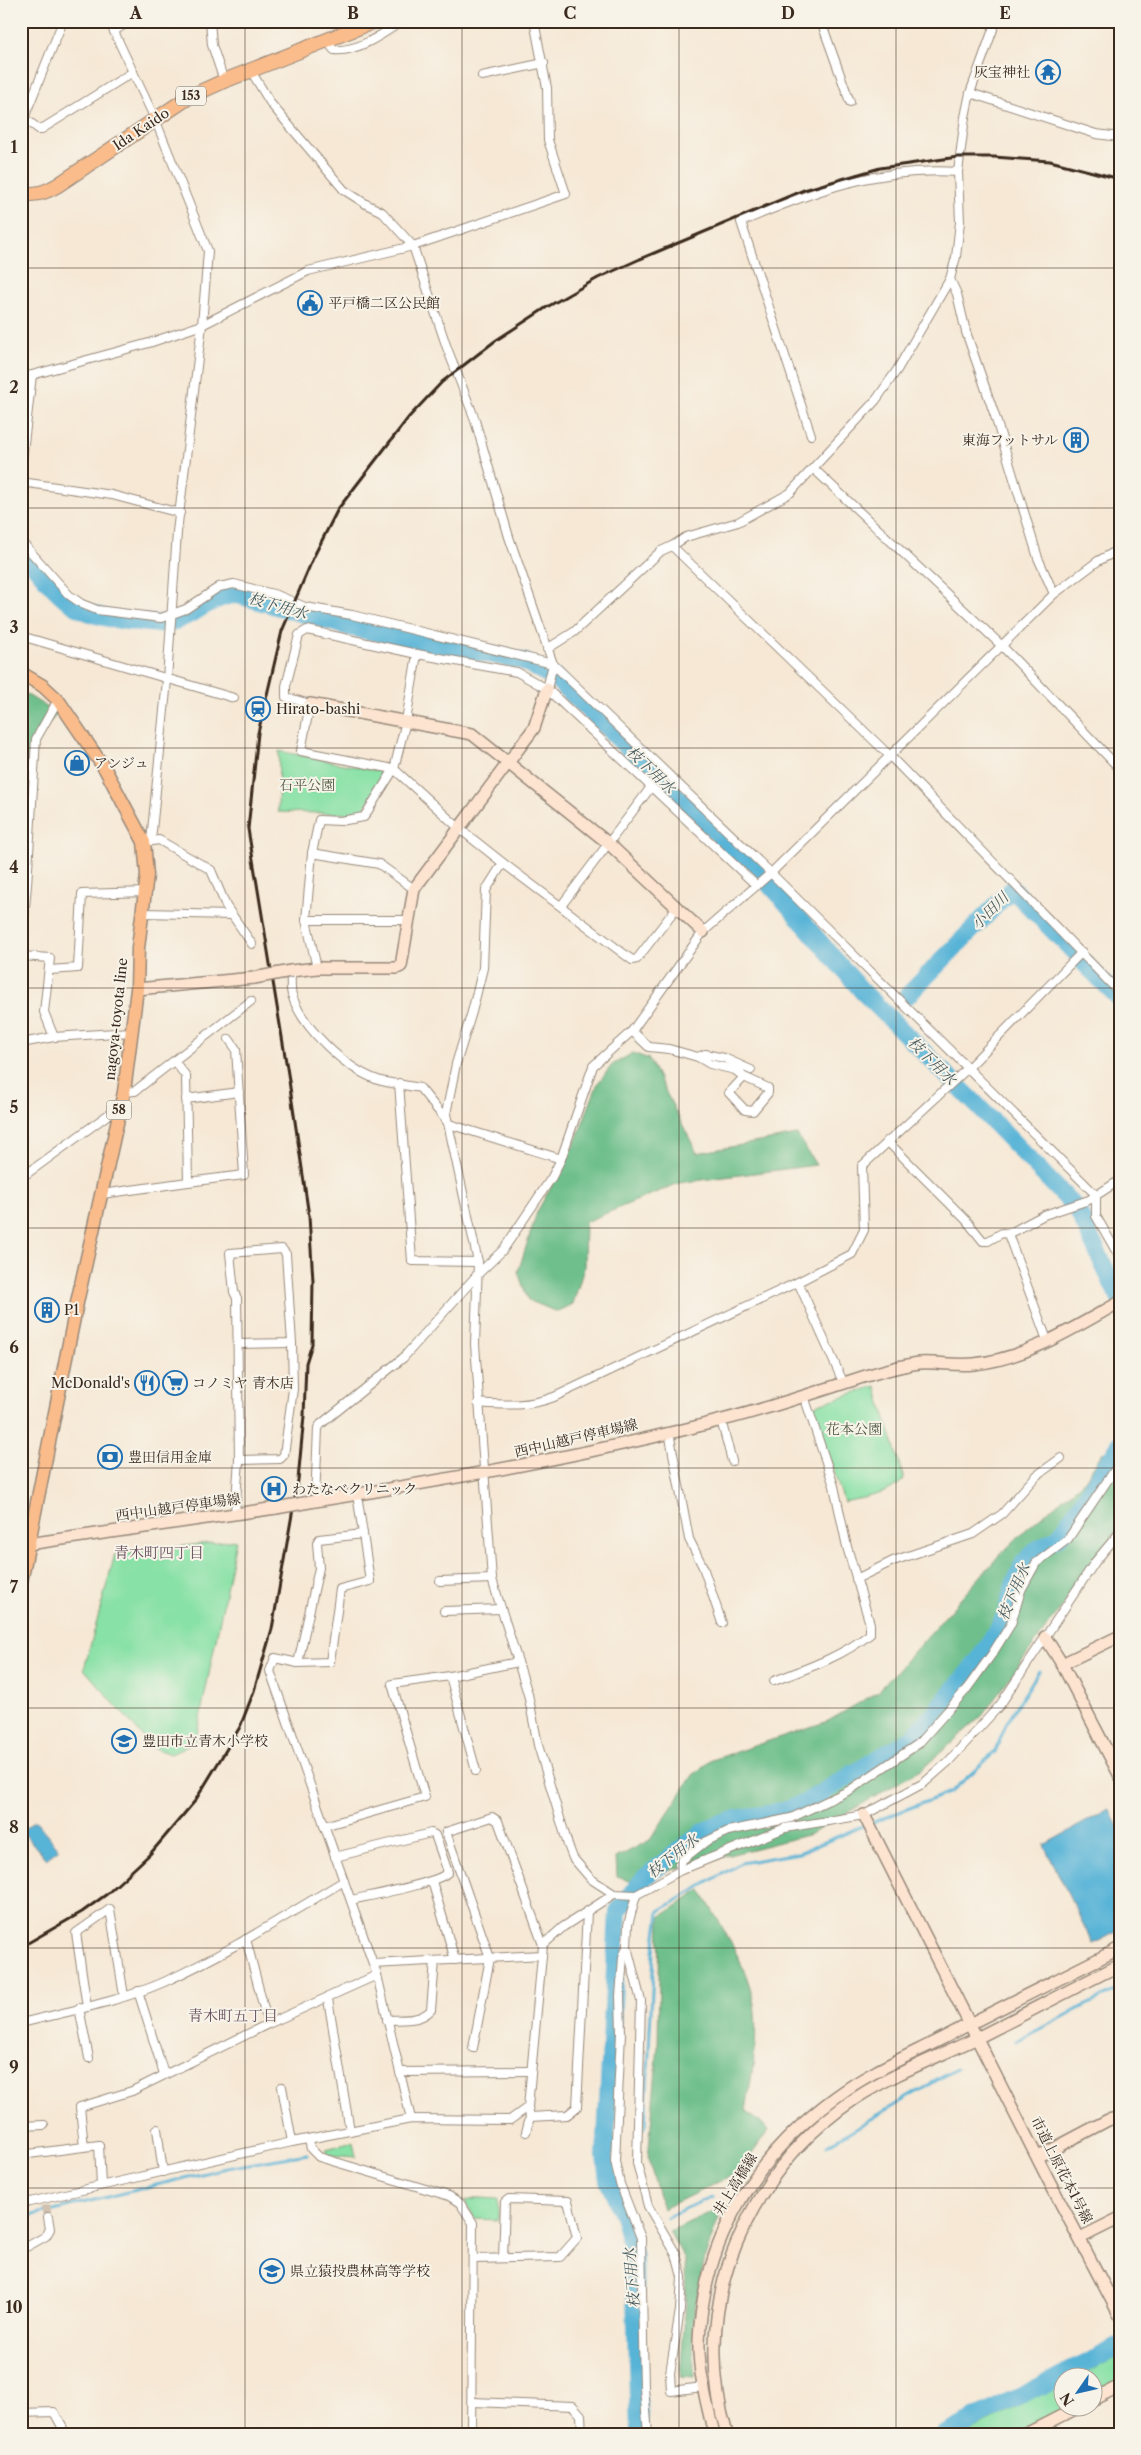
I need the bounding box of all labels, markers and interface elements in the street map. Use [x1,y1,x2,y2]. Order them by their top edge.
text: A [129,3,143,23]
text: B [347,3,359,23]
text: C [564,3,576,23]
text: D [781,3,795,23]
text: E [999,3,1011,23]
temple icon: 灰宝神社 [1035,59,1061,85]
place label: 灰宝神社 [974,63,1030,81]
road number: 153 [176,86,206,105]
street label: Ida Kaido [109,104,173,154]
text: 1 [10,137,18,157]
public building icon: 平戸橋二区公民館 [297,290,323,316]
place label: 平戸橋二区公民館 [328,294,440,312]
text: 2 [9,377,19,397]
building icon: 東海フットサル [1063,427,1089,453]
place label: 東海フットサル [962,431,1058,449]
water label: 枝下用水 [247,588,312,623]
text: 3 [9,617,19,637]
station icon: Hirato-bashi [245,696,271,722]
place label: Hirato-bashi [276,700,360,718]
water label: 枝下用水 [623,742,681,799]
shop icon: アンジュ [64,750,90,776]
place label: アンジュ [94,754,149,772]
park label: 石平公園 [279,776,335,794]
text: 4 [9,857,19,877]
water label: 小田川 [967,887,1014,933]
street label: nagoya-toyota line [101,957,131,1081]
water label: 枝下用水 [904,1033,962,1090]
text: 5 [10,1097,19,1117]
road number: 58 [106,1100,132,1120]
building icon: P1 [34,1297,60,1323]
place label: P1 [64,1301,79,1319]
text: 6 [9,1337,19,1357]
restaurant icon: McDonald's [134,1370,160,1396]
supermarket icon: コノミヤ 青木店 [162,1370,188,1396]
place label: McDonald's [51,1374,130,1392]
place label: コノミヤ 青木店 [192,1374,294,1392]
street label: 西中山越戸停車場線 [513,1415,639,1461]
park label: 花本公園 [826,1420,882,1438]
bank icon: 豊田信用金庫 [97,1444,123,1470]
place label: 豊田信用金庫 [128,1448,212,1466]
hospital icon: わたなべクリニック [261,1476,287,1502]
place label: わたなべクリニック [292,1480,417,1498]
street label: 西中山越戸停車場線 [114,1489,242,1525]
district label: 青木町四丁目 [114,1543,204,1562]
water label: 枝下用水 [993,1559,1035,1623]
text: 7 [10,1577,19,1597]
school or university icon: 豊田市立青木小学校 [111,1728,137,1754]
place label: 豊田市立青木小学校 [142,1732,268,1750]
text: 8 [9,1817,19,1837]
water label: 枝下用水 [643,1828,704,1882]
district label: 青木町五丁目 [188,2006,278,2025]
text: 9 [9,2057,19,2077]
street label: 市道上原花本1号線 [1027,2113,1097,2227]
street label: 井上高橋線 [709,2150,761,2218]
water label: 枝下用水 [619,2245,644,2309]
school or university icon: 県立猿投農林高等学校 [259,2258,285,2284]
place label: 県立猿投農林高等学校 [290,2262,430,2280]
text: 10 [5,2297,23,2317]
north arrow [1054,2368,1104,2418]
text: N [1056,2389,1078,2409]

